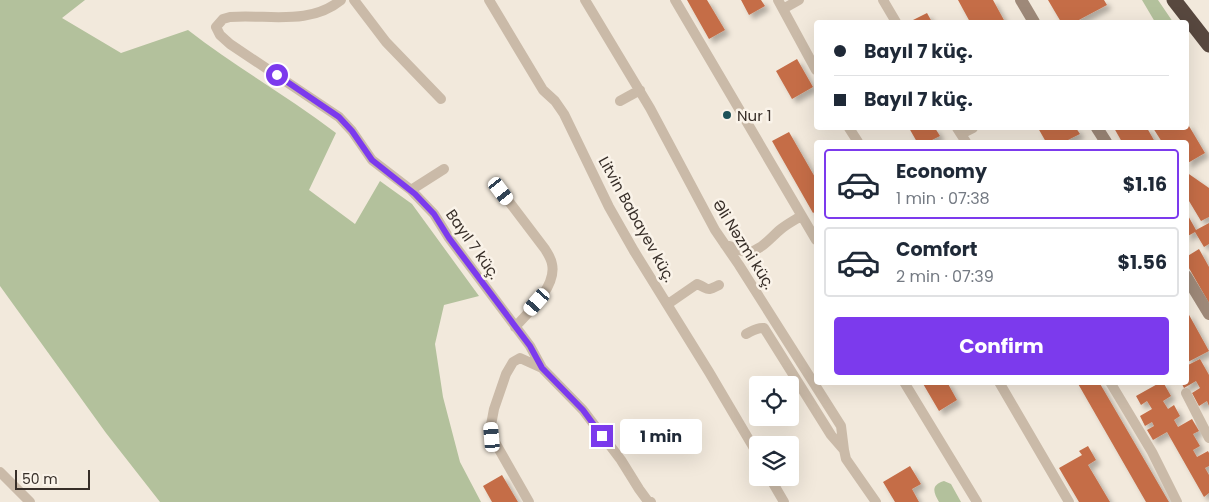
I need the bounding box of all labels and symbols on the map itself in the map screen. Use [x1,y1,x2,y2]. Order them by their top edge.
route start [266,64,288,86]
place label: Nur 1 [737,105,772,126]
marker: Nur 1 [721,109,733,121]
street label: Litvin Babayev küç. [594,152,680,286]
car [485,175,516,207]
street label: Əli Nəzmi küç. [708,195,780,293]
street label: Bayıl 7 küç. [441,205,505,283]
car [521,286,552,318]
callout: 1 min [620,418,702,454]
car [483,421,500,453]
route end [591,425,613,447]
scale bar [15,467,90,490]

